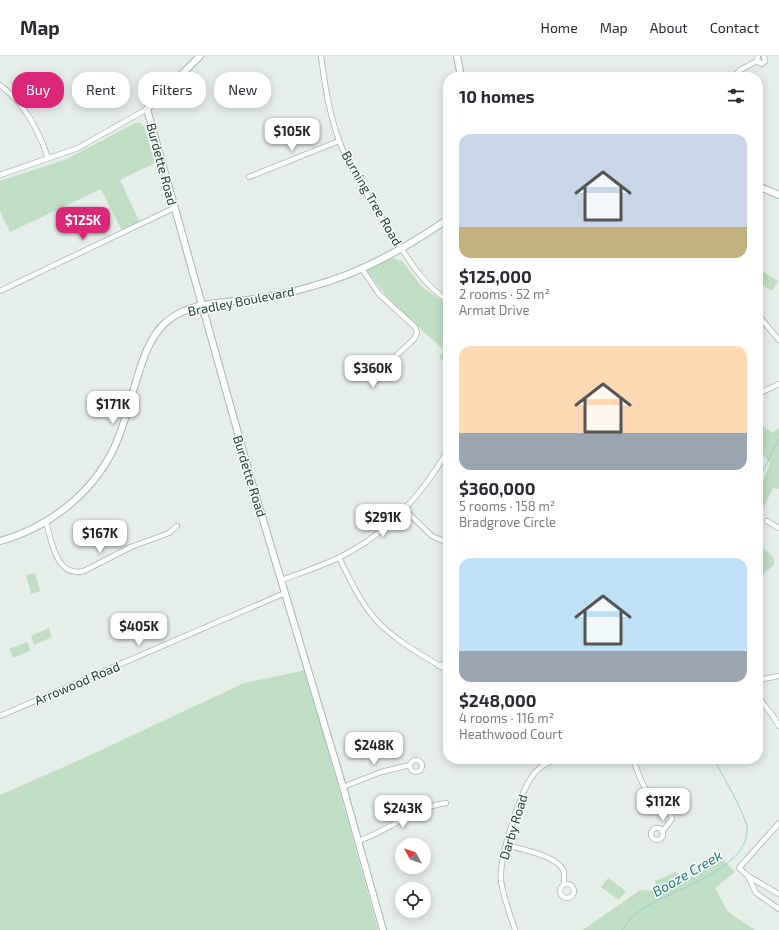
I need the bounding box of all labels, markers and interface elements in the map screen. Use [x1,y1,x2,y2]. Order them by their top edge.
text: Map [20,16,60,39]
text: Home [541,19,578,36]
text: Map [600,19,628,36]
text: About [650,19,688,36]
text: Contact [710,19,759,36]
chip: Buy [12,72,64,108]
chip: Rent [72,72,130,108]
chip: Filters [138,72,206,108]
chip: New [214,72,271,108]
icon: filters [725,85,747,107]
text: 10 homes [459,86,535,106]
pin: $105K [264,118,320,152]
street label: Burdette Road [143,121,181,207]
text: $105K [274,123,310,139]
street label: Burning Tree Road [338,148,406,248]
icon: home [567,160,639,232]
pin: $125K [55,207,111,241]
text: $125K [65,212,101,228]
text: $125,000 [459,266,532,286]
street label: Bradley Boulevard [186,283,296,319]
text: 2 rooms · 52 m² [459,286,550,302]
text: Armat Drive [459,302,530,318]
pin: $360K [345,355,401,389]
text: $360K [353,360,393,376]
icon: home [567,372,639,444]
pin: $171K [85,391,141,425]
text: $171K [96,396,130,412]
street label: Burdette Road [230,433,270,519]
text: $360,000 [459,478,536,498]
text: 5 rooms · 158 m² [459,498,555,514]
pin: $291K [355,504,411,538]
text: $291K [365,509,401,525]
text: Bradgrove Circle [459,514,556,530]
pin: $167K [72,520,128,554]
text: $167K [82,525,118,541]
icon: home [567,584,639,656]
pin: $405K [111,613,167,647]
text: $405K [119,618,159,634]
street label: Arrowood Road [32,658,122,708]
text: $248,000 [459,690,536,710]
text: 4 rooms · 116 m² [459,710,554,726]
text: Heathwood Court [459,726,562,742]
pin: $248K [346,732,402,766]
text: $248K [354,737,394,753]
pin: $112K [635,788,691,822]
street label: Darby Road [495,792,531,862]
text: $112K [646,793,680,809]
pin: $243K [375,795,431,829]
text: $243K [384,800,423,816]
north arrow [395,838,431,874]
map controls [395,838,431,918]
water label: Booze Creek [649,846,725,900]
button: locate [395,882,431,918]

